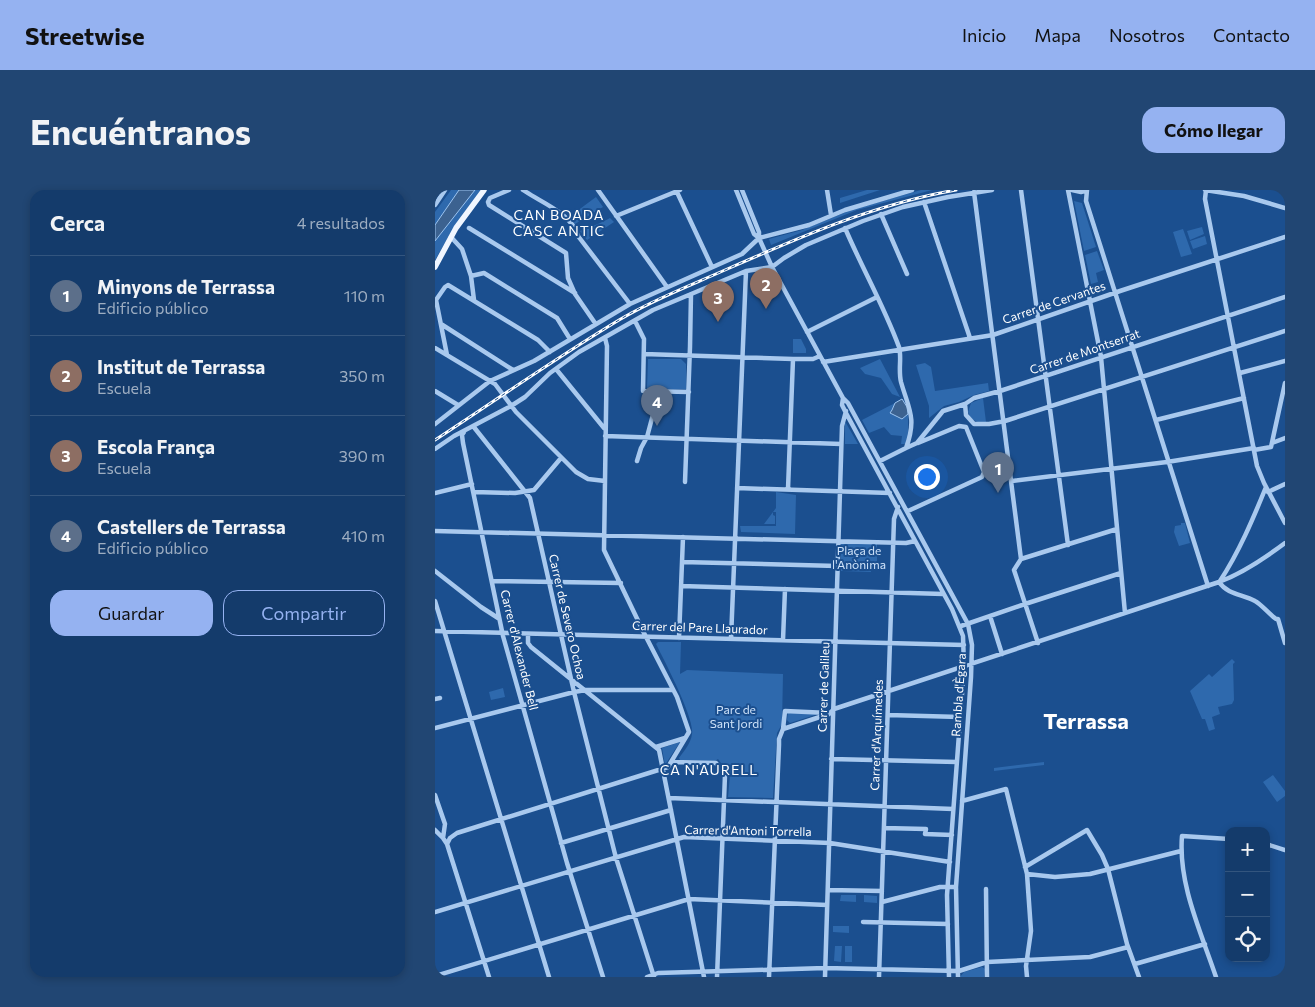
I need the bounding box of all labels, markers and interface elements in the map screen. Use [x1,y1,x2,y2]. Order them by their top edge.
text: Streetwise [25,21,145,50]
text: Inicio [962,24,1006,46]
text: Mapa [1034,24,1081,46]
text: Nosotros [1109,24,1185,46]
text: Contacto [1213,24,1290,46]
button: Cómo llegar [1142,107,1285,153]
text: Encuéntranos [30,109,251,152]
district label: CAN BOADA CASC ANTIC [513,206,605,239]
text: Cerca [50,210,105,235]
text: 4 resultados [297,213,385,232]
pin: 2 [750,268,782,309]
text: Minyons de Terrassa [97,275,275,298]
street label: Carrer de Cervantes [1000,278,1107,326]
pin: 3 [702,281,734,322]
text: 1 [62,286,70,305]
text: 110 m [344,286,385,305]
text: Edificio público [97,298,208,317]
street label: Carrer de Montserrat [1028,326,1142,377]
text: Institut de Terrassa [97,355,265,378]
text: 2 [61,366,71,385]
text: 350 m [339,366,385,385]
text: Escuela [97,378,151,397]
pin: 4 [641,385,673,426]
text: Escola França [97,435,215,458]
text: 3 [61,446,71,465]
text: 390 m [339,446,385,465]
pin: 1 [982,452,1014,493]
text: Escuela [97,458,151,477]
your location [914,464,940,490]
text: Castellers de Terrassa [97,515,286,538]
text: 4 [61,526,71,545]
text: 410 m [342,526,385,545]
text: Edificio público [97,538,208,557]
park label: Plaça de l'Anònima [832,543,886,571]
street label: Carrer de Severo Ochoa [547,553,589,681]
street label: Carrer d'Alexander Bell [498,588,542,711]
button: Guardar [50,590,213,636]
button: Compartir [223,590,385,636]
street label: Carrer del Pare Llaurador [632,618,768,636]
street label: Carrer de Galileu [814,642,832,732]
street label: Rambla d'Ègara [948,653,968,737]
street label: Carrer d'Arquímedes [867,679,885,791]
park label: Parc de Sant Jordi [710,702,762,731]
district label: Terrassa [1043,707,1129,734]
district label: CA N'AURELL [660,761,758,778]
street label: Carrer d'Antoni Torrella [684,822,812,838]
map controls [1225,827,1270,962]
button: + [1225,827,1270,872]
button: − [1225,872,1270,917]
button: locate [1225,917,1270,962]

